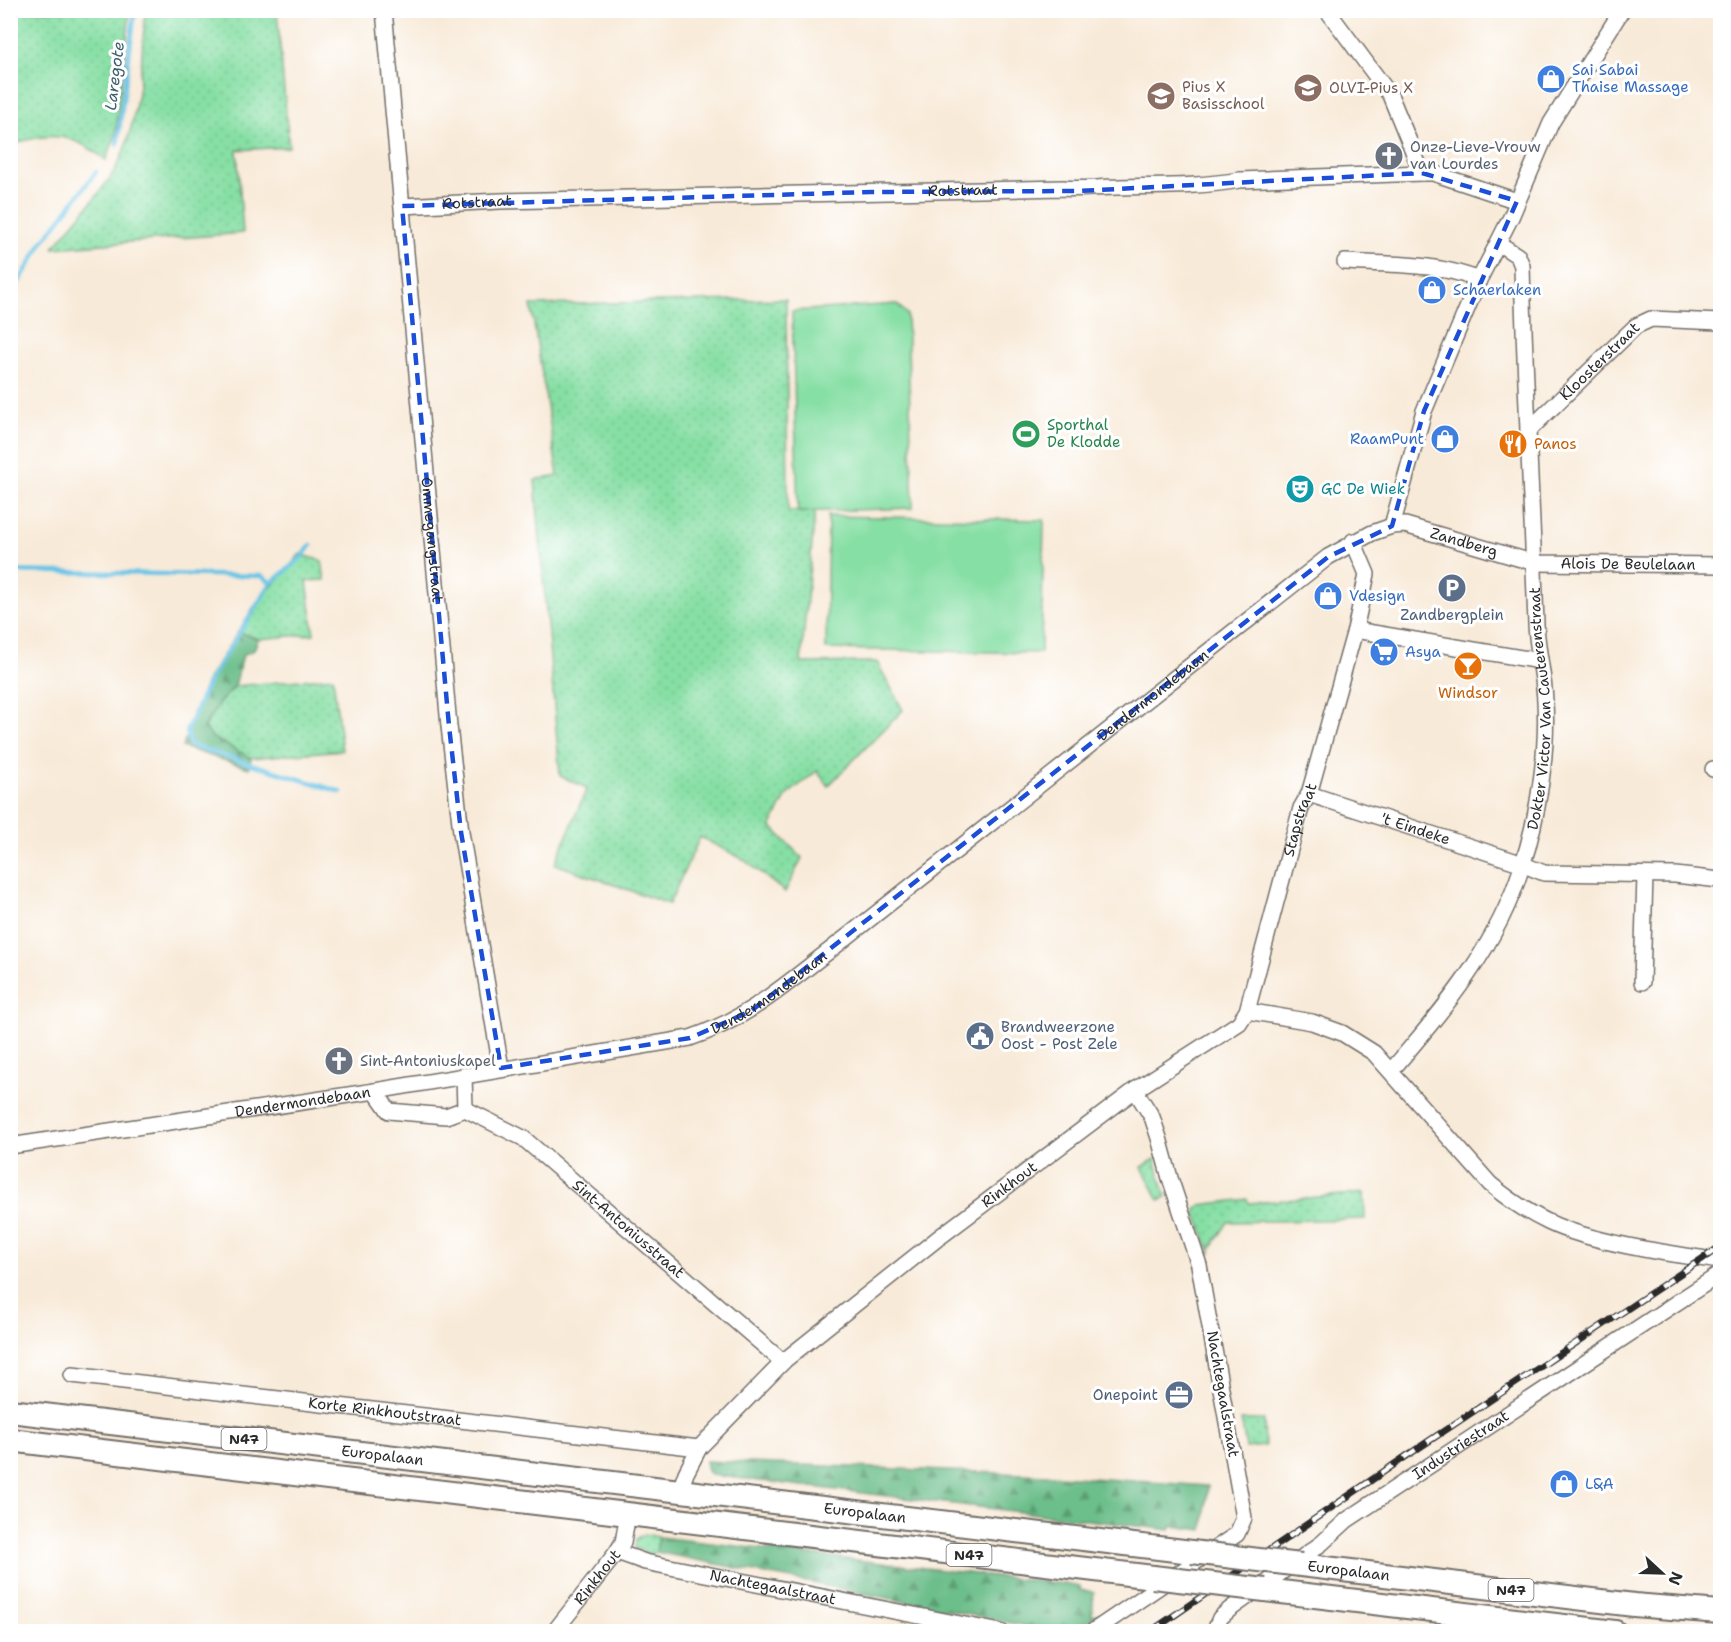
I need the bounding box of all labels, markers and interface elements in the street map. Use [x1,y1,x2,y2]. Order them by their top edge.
water label: Laregote [100,40,129,112]
place label: Sai Sabai Thaise Massage [1572,60,1689,97]
shop icon: Sai Sabai Thaise Massage [1535,63,1567,95]
school or university icon: OLVI-Pius X [1292,72,1324,104]
place label: Pius X Basisschool [1182,77,1265,114]
place label: OLVI-Pius X [1329,78,1414,98]
school or university icon: Pius X Basisschool [1145,80,1177,112]
place label: Onze-Lieve-Vrouw van Lourdes [1410,137,1541,174]
church icon: Onze-Lieve-Vrouw van Lourdes [1373,140,1405,172]
street label: Rotstraat [927,180,998,201]
street label: Rotstraat [441,191,512,214]
shop icon: Schaerlaken [1416,274,1448,306]
place label: Schaerlaken [1453,280,1541,300]
street label: Kloosterstraat [1555,318,1644,405]
place label: Sporthal De Klodde [1047,415,1120,452]
sports icon: Sporthal De Klodde [1010,418,1042,450]
shop icon: RaamPunt [1429,423,1461,455]
restaurant icon: Panos [1497,428,1529,460]
place label: RaamPunt [1350,429,1424,449]
place label: Panos [1534,434,1577,454]
theatre icon: GC De Wiek [1284,473,1316,505]
street label: Ommegangstraat [416,476,448,604]
place label: GC De Wiek [1321,479,1405,499]
street label: Zandberg [1428,523,1500,562]
street label: Alois De Beulelaan [1560,553,1696,575]
parking icon: Zandbergplein [1436,572,1468,604]
shop icon: Vdesign [1312,580,1344,612]
place label: Vdesign [1349,586,1405,606]
street label: Dokter Victor Van Cauterenstraat [1522,587,1556,832]
place label: Zandbergplein [1400,605,1504,625]
supermarket icon: Asya [1368,636,1400,668]
place label: Asya [1405,642,1441,662]
street label: Dendermondebaan [1093,645,1213,746]
bar icon: Windsor [1452,650,1484,682]
place label: Windsor [1438,683,1498,703]
street label: Stapstraat [1279,781,1322,859]
street label: 't Eindeke [1378,808,1453,849]
street label: Dendermondebaan [708,946,831,1039]
place label: Brandweerzone Oost - Post Zele [1001,1017,1118,1054]
public building icon: Brandweerzone Oost - Post Zele [964,1020,996,1052]
church icon: Sint-Antoniuskapel [323,1045,355,1077]
place label: Sint-Antoniuskapel [360,1051,496,1071]
street label: Dendermondebaan [234,1082,372,1122]
street label: Rinkhout [977,1157,1041,1212]
street label: Sint-Antoniusstraat [568,1175,689,1283]
street label: Nachtegaalstraat [1202,1329,1244,1459]
office icon: Onepoint [1163,1379,1195,1411]
place label: Onepoint [1093,1385,1158,1405]
street label: Korte Rinkhoutstraat [307,1393,463,1430]
street label: Industriestraat [1408,1406,1513,1484]
road number: N47 [222,1428,266,1450]
street label: Europalaan [340,1441,425,1470]
shop icon: L&A [1548,1468,1580,1500]
place label: L&A [1585,1474,1614,1494]
street label: Europalaan [823,1498,907,1528]
north arrow [1632,1543,1692,1603]
road number: N47 [946,1544,992,1566]
street label: Rinkhout [569,1545,625,1609]
street label: Europalaan [1306,1556,1391,1586]
street label: Nachtegaalstraat [708,1565,838,1609]
text: N [1663,1569,1688,1588]
road number: N47 [1488,1579,1534,1601]

